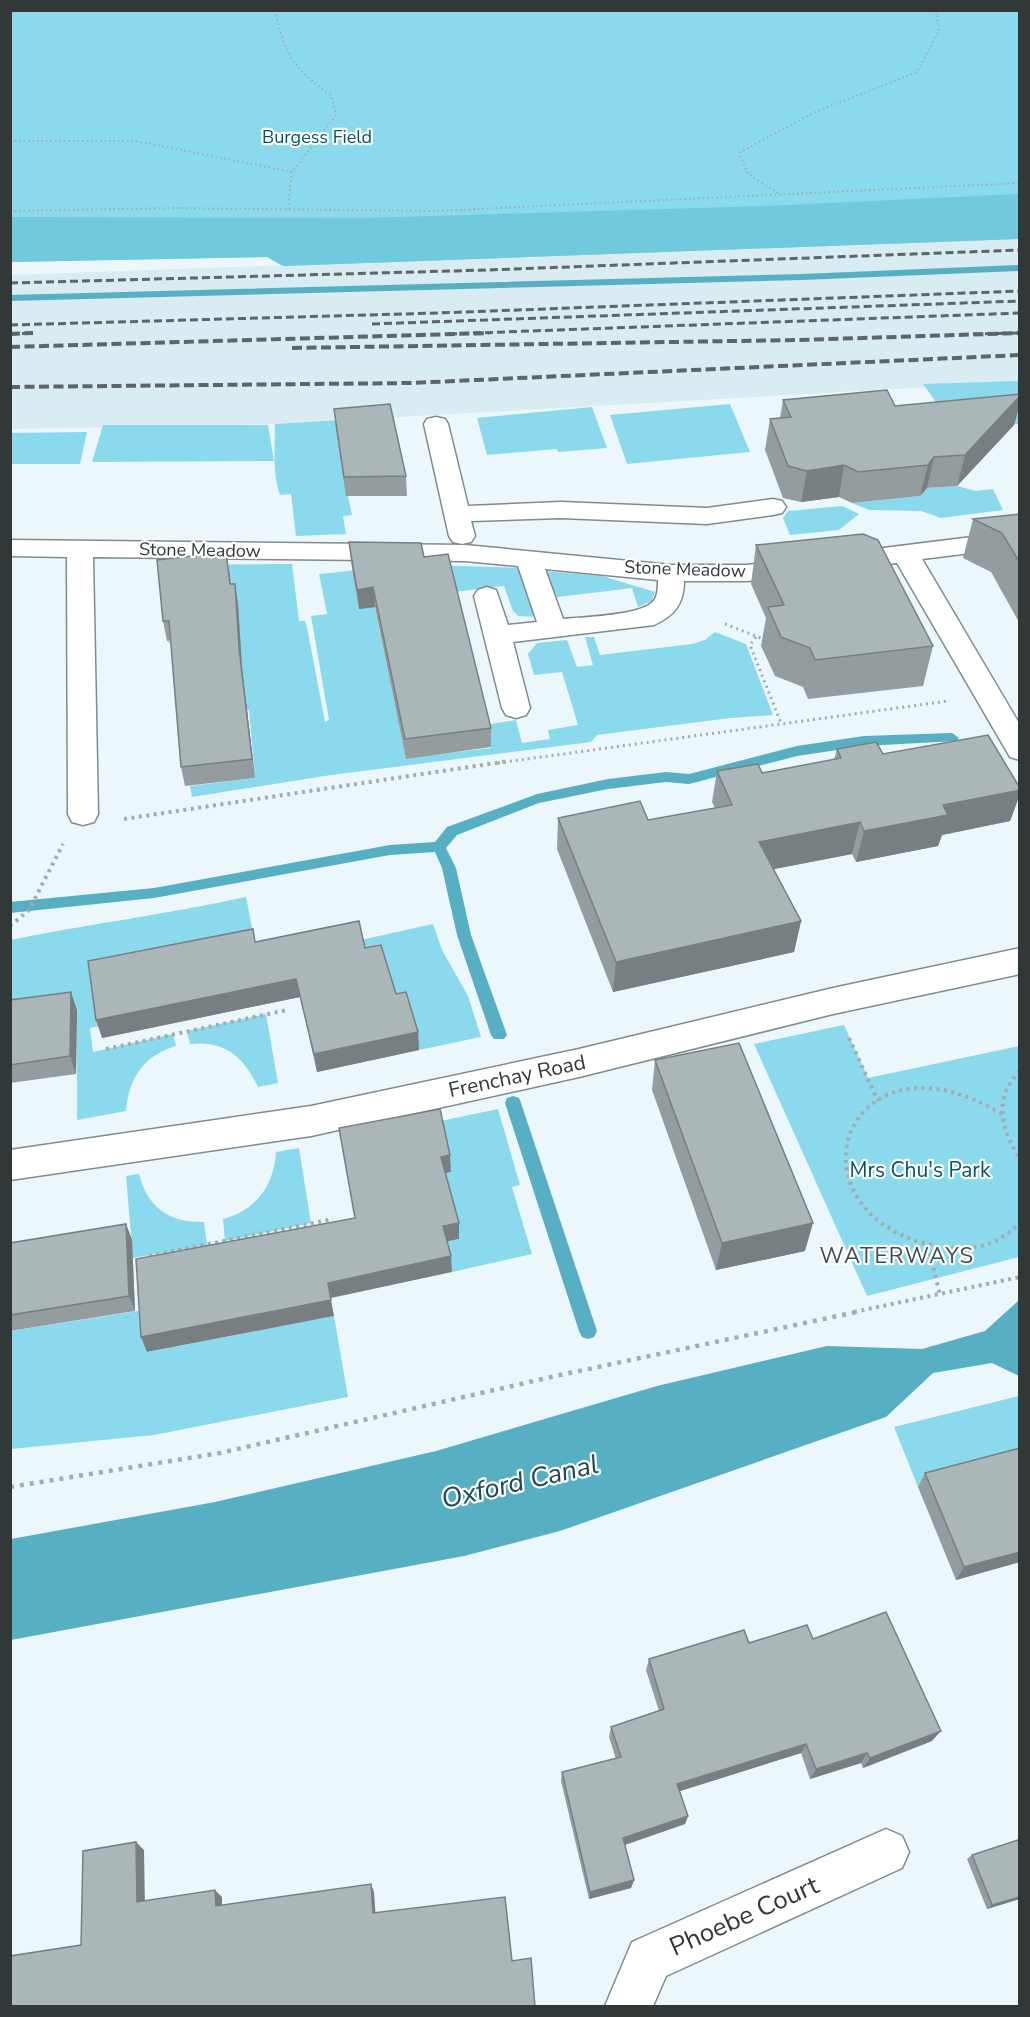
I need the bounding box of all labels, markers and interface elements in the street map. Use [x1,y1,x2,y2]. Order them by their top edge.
park label: Burgess Field [262,125,372,149]
street label: Stone Meadow [139,537,261,563]
street label: Stone Meadow [624,555,746,583]
street label: Frenchay Road [446,1048,588,1104]
park label: Mrs Chu's Park [850,1156,991,1184]
district label: WATERWAYS [819,1241,975,1271]
water label: Oxford Canal [438,1446,602,1518]
street label: Phoebe Court [664,1867,825,1965]

